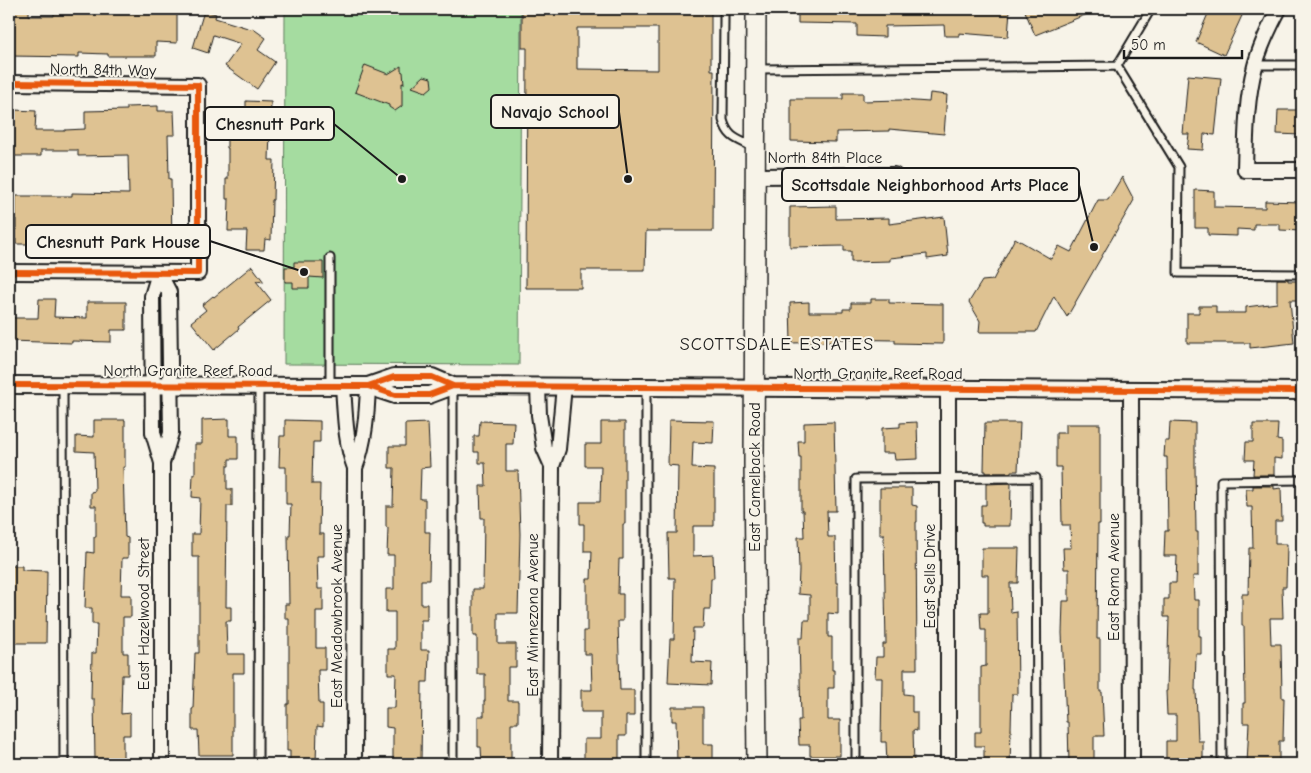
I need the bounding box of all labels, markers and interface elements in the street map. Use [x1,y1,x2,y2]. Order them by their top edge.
scale bar [1124,28,1241,60]
text: 50 m [1131,36,1166,54]
street label: North 84th Way [50,60,157,80]
callout: Navajo School [491,95,619,128]
text: Navajo School [501,102,609,123]
callout: Chesnutt Park [205,107,334,140]
text: Chesnutt Park [215,114,325,135]
street label: North 84th Place [768,149,882,167]
callout: Scottsdale Neighborhood Arts Place [782,168,1079,201]
text: Scottsdale Neighborhood Arts Place [791,175,1069,196]
callout: Chesnutt Park House [26,225,210,258]
text: Chesnutt Park House [36,232,200,253]
district label: SCOTTSDALE ESTATES [680,334,874,355]
street label: North Granite Reef Road [103,362,273,380]
street label: North Granite Reef Road [793,365,963,383]
street label: East Camelback Road [746,402,764,552]
street label: East Roma Avenue [1105,513,1123,641]
street label: East Meadowbrook Avenue [328,524,346,708]
street label: East Sells Drive [921,524,939,628]
street label: East Minnezona Avenue [524,533,542,697]
street label: East Hazelwood Street [135,537,153,690]

